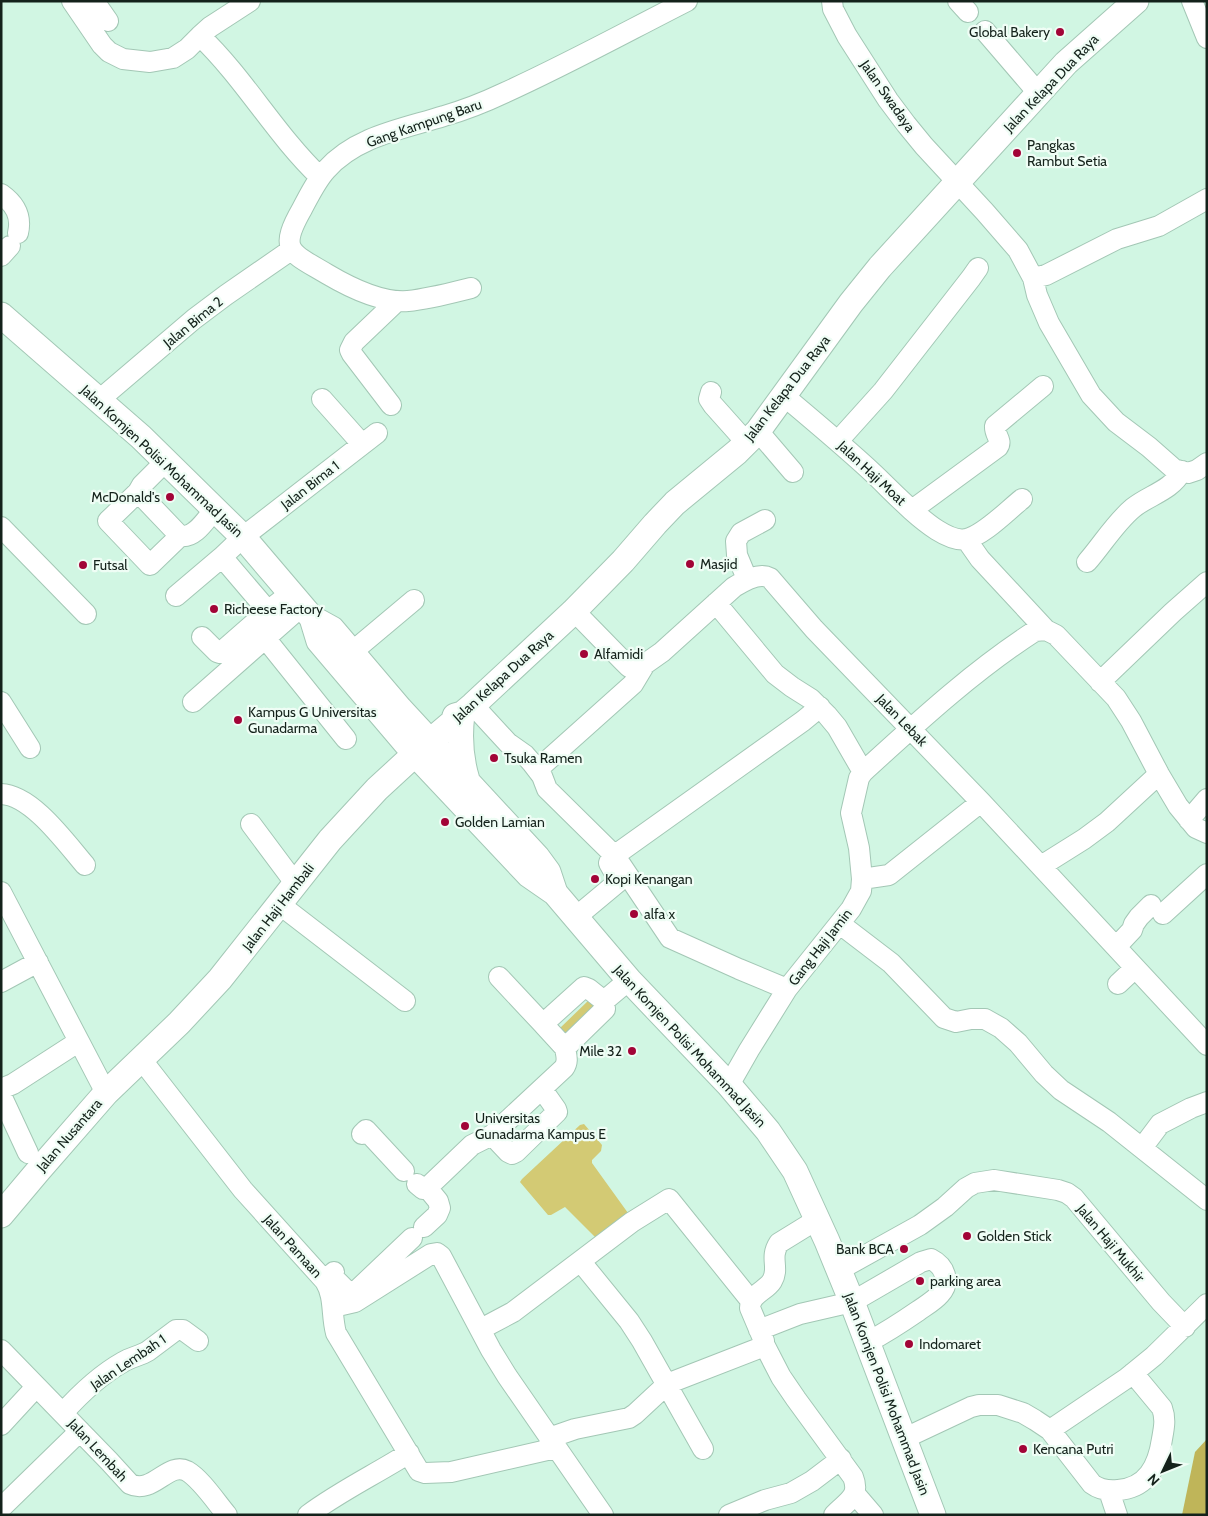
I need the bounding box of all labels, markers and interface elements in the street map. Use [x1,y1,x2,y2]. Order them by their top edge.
place label: Global Bakery [969,23,1050,41]
marker: Global Bakery [1054,26,1066,38]
street label: Jalan Kelapa Dua Raya [999,30,1103,136]
street label: Jalan Swadaya [856,56,920,136]
street label: Gang Kampung Baru [364,95,484,151]
place label: Pangkas Rambut Setia [1027,136,1107,170]
marker: Pangkas Rambut Setia [1011,147,1023,159]
street label: Jalan Bima 2 [159,292,227,352]
street label: Jalan Kelapa Dua Raya [739,331,834,445]
street label: Jalan Komjen Polisi Mohammad Jasin [76,380,247,541]
street label: Jalan Haji Moat [833,436,910,509]
street label: Jalan Bima 1 [276,457,343,514]
place label: McDonald's [91,488,160,506]
marker: McDonald's [164,491,176,503]
place label: Masjid [700,555,738,573]
place label: Futsal [93,556,128,574]
marker: Masjid [684,558,696,570]
marker: Futsal [77,559,89,571]
place label: Richeese Factory [224,600,323,618]
marker: Richeese Factory [208,603,220,615]
street label: Jalan Kelapa Dua Raya [448,626,557,727]
place label: Alfamidi [594,645,643,663]
marker: Alfamidi [578,648,590,660]
street label: Jalan Lebak [872,689,932,750]
place label: Kampus G Universitas Gunadarma [248,703,377,737]
marker: Kampus G Universitas Gunadarma [232,714,244,726]
place label: Tsuka Ramen [504,749,582,767]
marker: Tsuka Ramen [488,752,500,764]
place label: Golden Lamian [455,813,545,831]
marker: Golden Lamian [439,816,451,828]
street label: Jalan Haji Hambali [238,860,318,955]
place label: Kopi Kenangan [605,870,693,888]
marker: Kopi Kenangan [589,873,601,885]
place label: alfa x [644,905,675,923]
street label: Gang Haji Jamin [784,905,856,989]
marker: alfa x [628,908,640,920]
street label: Jalan Komjen Polisi Mohammad Jasin [609,960,770,1131]
place label: Mile 32 [579,1042,622,1060]
marker: Mile 32 [626,1045,638,1057]
street label: Jalan Nusantara [32,1095,106,1176]
place label: Universitas Gunadarma Kampus E [475,1109,606,1143]
marker: Universitas Gunadarma Kampus E [459,1120,471,1132]
street label: Jalan Haji Mukhir [1072,1199,1149,1286]
street label: Jalan Pamaan [259,1210,326,1282]
place label: Golden Stick [977,1227,1052,1245]
marker: Golden Stick [961,1230,973,1242]
place label: Bank BCA [836,1240,894,1258]
marker: Bank BCA [898,1243,910,1255]
place label: parking area [930,1272,1001,1290]
marker: parking area [914,1275,926,1287]
street label: Jalan Komjen Polisi Mohammad Jasin [840,1289,934,1498]
street label: Jalan Lembah 1 [86,1330,169,1394]
place label: Indomaret [919,1335,981,1353]
marker: Indomaret [903,1338,915,1350]
street label: Jalan Lembah [64,1414,132,1485]
place label: Kencana Putri [1033,1440,1114,1458]
marker: Kencana Putri [1017,1443,1029,1455]
north arrow [1138,1446,1188,1496]
text: N [1144,1470,1163,1490]

